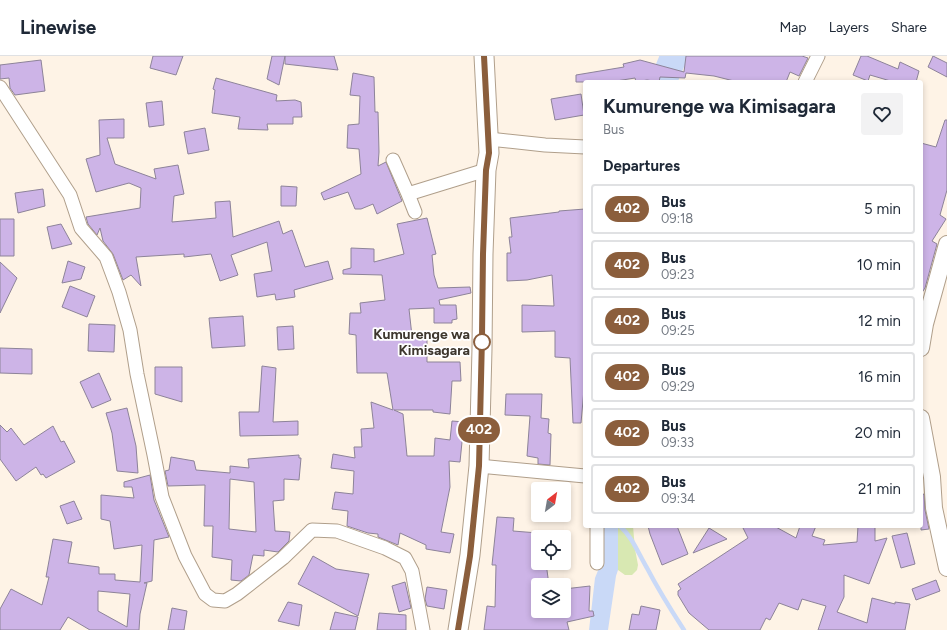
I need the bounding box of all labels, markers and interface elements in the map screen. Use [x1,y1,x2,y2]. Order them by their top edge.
text: Linewise [20,16,96,39]
text: Map [779,19,807,36]
text: Layers [829,19,869,36]
text: Share [891,19,927,36]
button: heart [861,93,903,135]
text: Kumurenge wa Kimisagara [603,95,836,118]
text: Bus [603,122,624,137]
text: Departures [603,157,680,175]
text: Bus [661,193,686,211]
text: 402 [614,200,640,217]
text: 5 min [864,200,901,218]
text: 09:18 [661,211,693,226]
text: Bus [661,249,686,267]
text: 402 [614,256,640,273]
text: 10 min [857,256,901,274]
text: 09:23 [661,267,694,282]
text: Bus [661,305,686,323]
text: 402 [614,312,640,329]
text: 12 min [858,312,901,330]
text: 09:25 [661,323,695,338]
place label: Kumurenge wa Kimisagara [373,326,470,359]
marker: Kumurenge wa Kimisagara [473,333,491,351]
text: Bus [661,361,686,379]
text: 402 [614,368,640,385]
text: 16 min [858,368,901,386]
text: 09:29 [661,379,695,394]
line badge: 402 [456,417,502,443]
text: Bus [661,417,686,435]
text: 402 [466,421,492,438]
text: 402 [614,424,640,441]
text: 20 min [855,424,901,442]
text: 09:33 [661,435,694,450]
text: Bus [661,473,686,491]
text: 402 [614,480,640,497]
text: 21 min [858,480,901,498]
north arrow [531,482,571,522]
map controls [531,482,571,618]
text: 09:34 [661,491,695,506]
button: locate [531,530,571,570]
button: layers [531,578,571,618]

